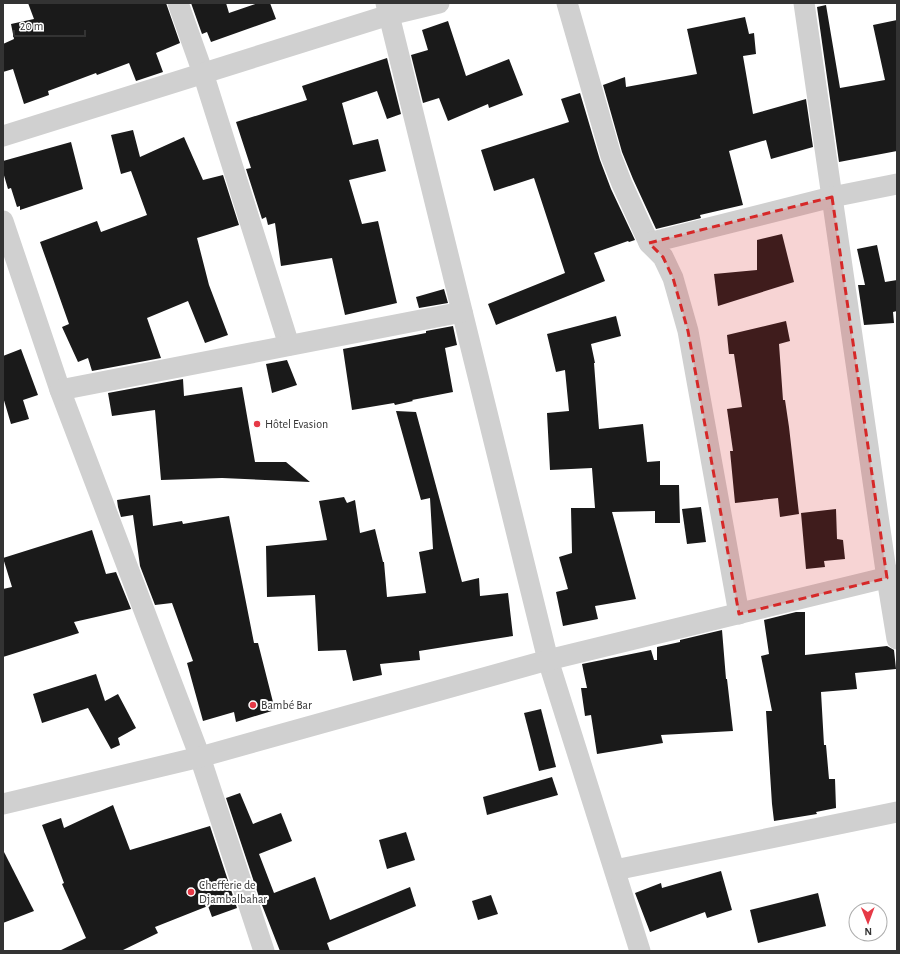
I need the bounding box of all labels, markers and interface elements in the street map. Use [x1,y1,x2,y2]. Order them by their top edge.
scale bar [14,12,85,38]
text: 20 m [20,20,43,32]
place label: Hôtel Evasion [265,418,328,430]
marker: Hôtel Evasion [252,419,262,429]
place label: Bambé Bar [261,699,312,711]
marker: Bambé Bar [248,700,258,710]
place label: Chefferie de Djambalbahar [199,879,267,906]
marker: Chefferie de Djambalbahar [186,887,196,897]
north arrow [848,902,888,942]
text: N [864,926,872,937]

